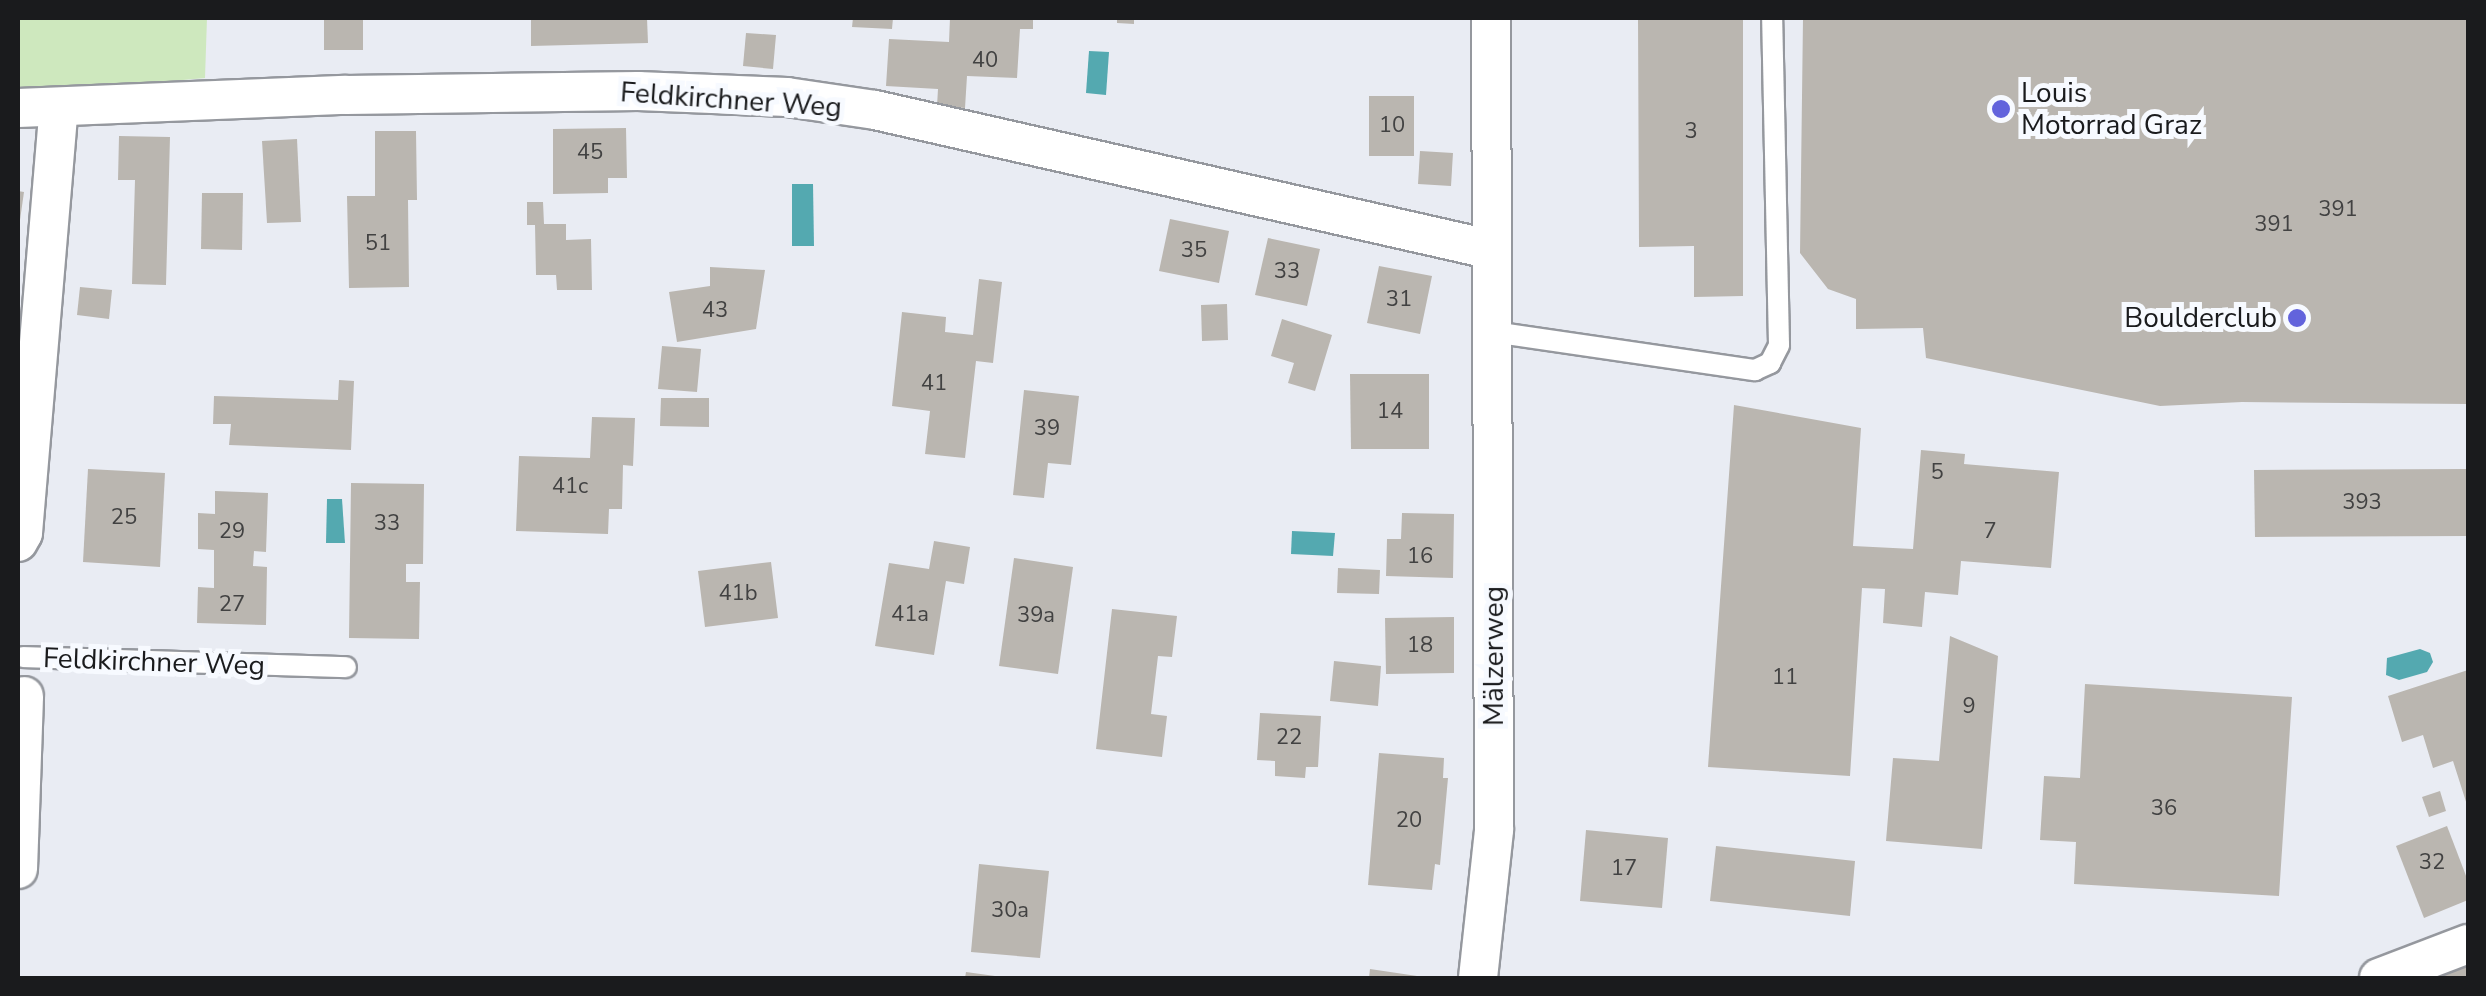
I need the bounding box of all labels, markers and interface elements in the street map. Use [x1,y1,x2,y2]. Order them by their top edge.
house number: 40 [972,48,998,74]
street label: Feldkirchner Weg [619,76,843,124]
place label: Louis Motorrad Graz [2021,76,2202,142]
marker: Louis Motorrad Graz [1990,98,2012,120]
house number: 10 [1379,113,1405,139]
house number: 3 [1684,119,1698,145]
house number: 45 [577,140,603,166]
house number: 391 [2318,197,2358,223]
house number: 391 [2254,212,2294,238]
house number: 51 [365,231,391,257]
house number: 35 [1181,238,1207,264]
house number: 33 [1274,259,1300,285]
house number: 31 [1386,287,1412,313]
house number: 43 [702,298,728,324]
place label: Boulderclub [2124,301,2277,335]
marker: Boulderclub [2286,307,2308,329]
house number: 41 [921,371,947,397]
house number: 14 [1377,399,1403,425]
house number: 39 [1034,416,1060,442]
house number: 5 [1930,460,1944,486]
house number: 41c [552,474,588,500]
house number: 393 [2342,490,2382,516]
house number: 25 [111,505,137,531]
house number: 33 [374,511,400,537]
house number: 29 [219,519,245,545]
house number: 7 [1983,519,1997,545]
house number: 16 [1407,544,1433,570]
house number: 41b [718,581,758,607]
street label: Mälzerweg [1477,586,1511,726]
house number: 27 [219,592,245,618]
house number: 41a [891,602,929,628]
house number: 39a [1017,603,1055,629]
house number: 18 [1407,633,1433,659]
street label: Feldkirchner Weg [43,641,265,683]
house number: 11 [1772,665,1798,691]
house number: 9 [1962,694,1976,720]
house number: 22 [1276,725,1302,751]
house number: 36 [2151,796,2177,822]
house number: 20 [1396,808,1422,834]
house number: 32 [2419,850,2445,876]
house number: 17 [1611,856,1637,882]
house number: 30a [991,898,1029,924]

